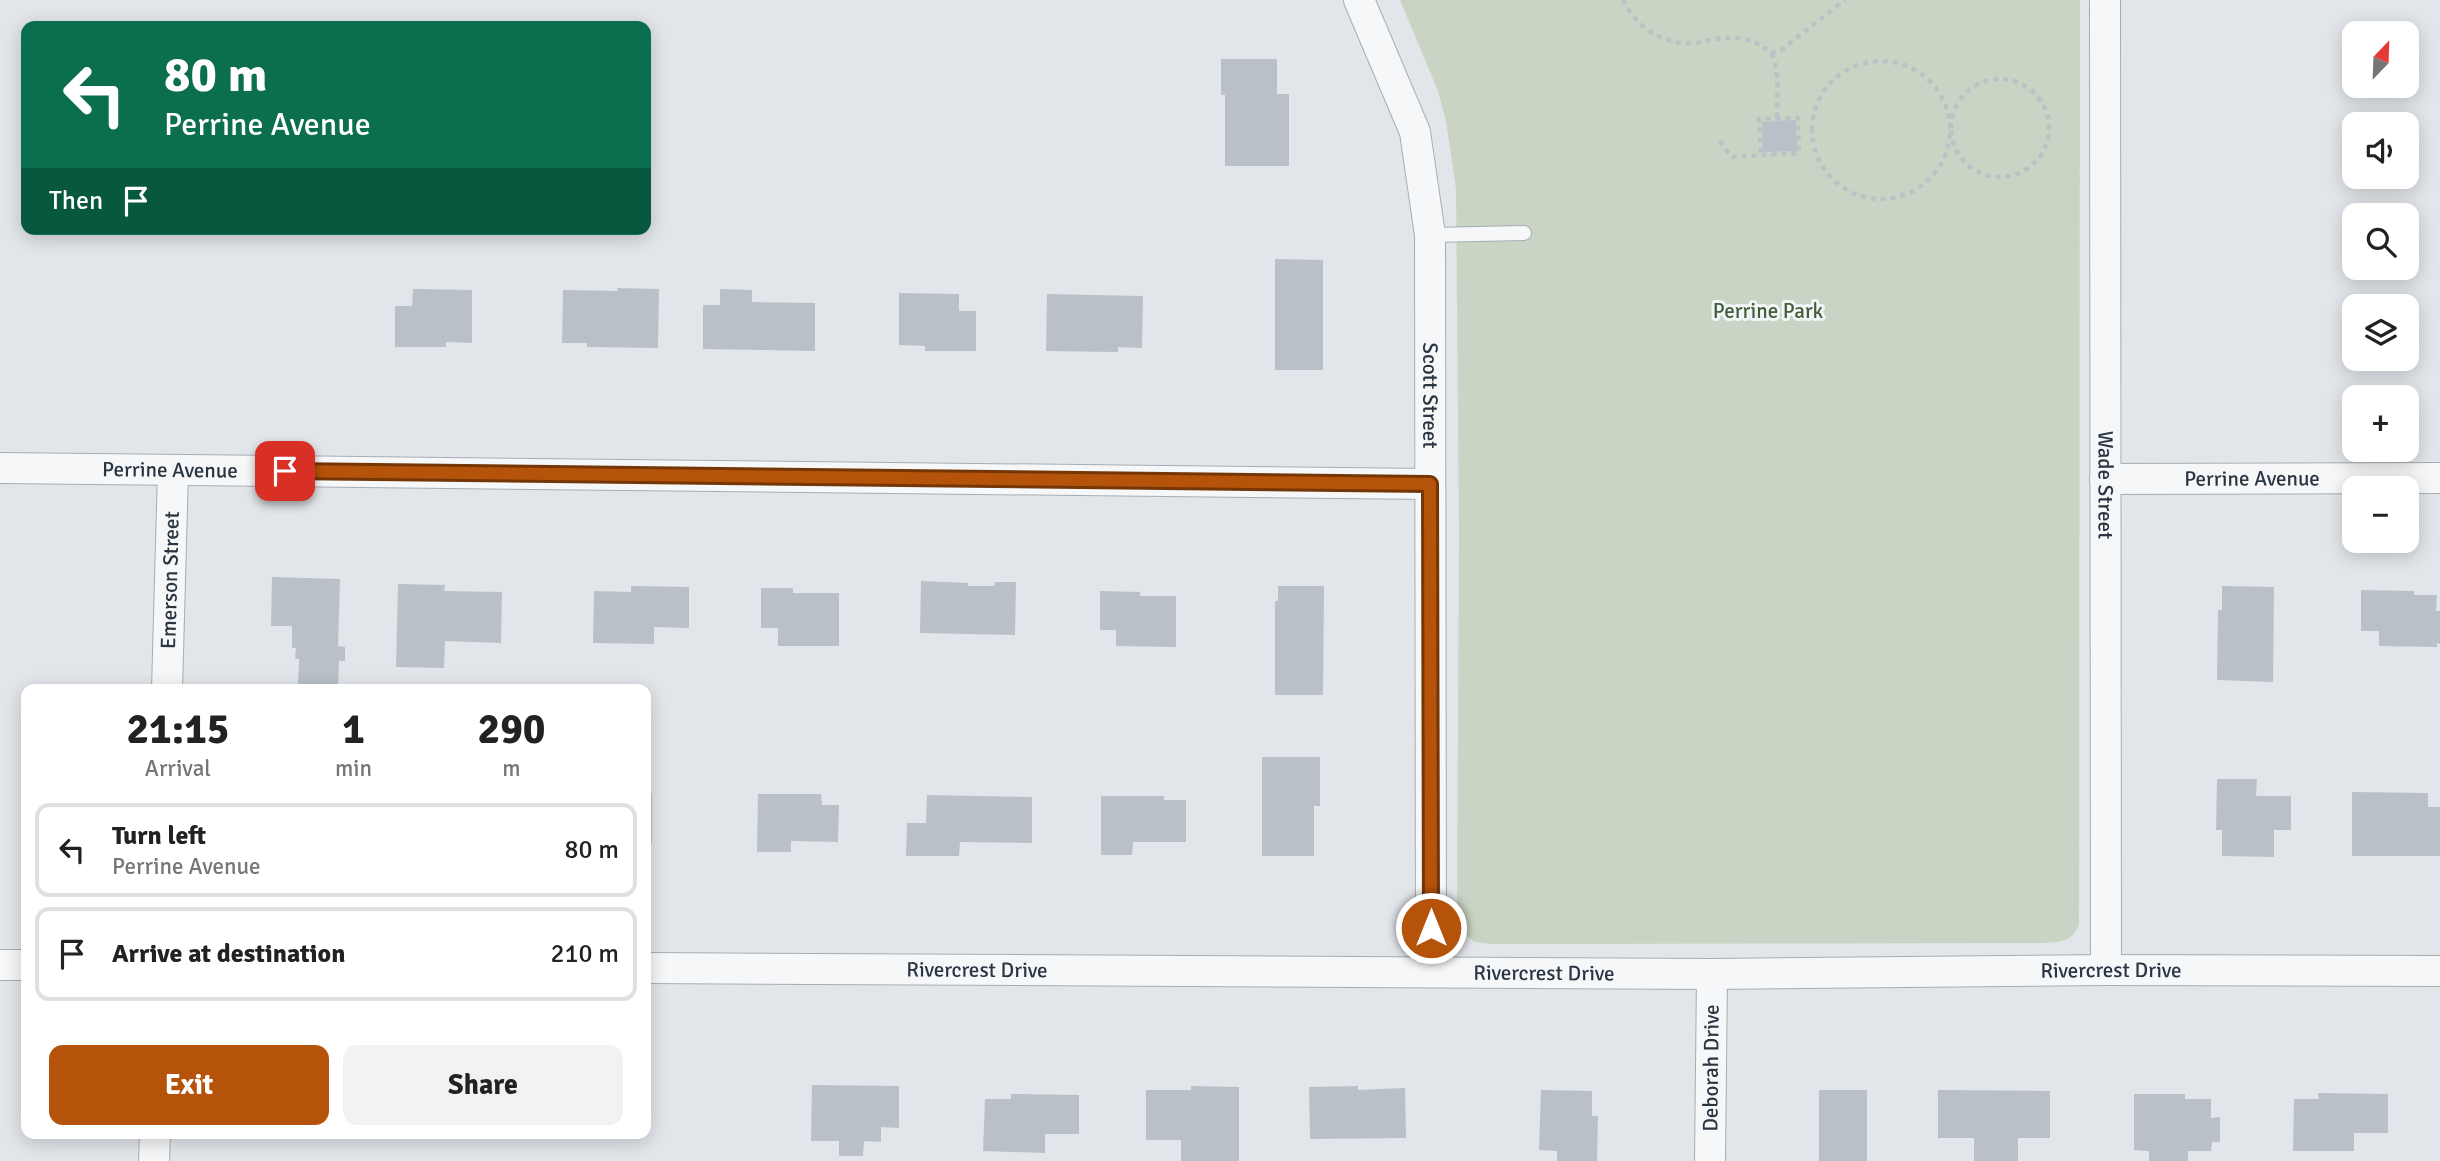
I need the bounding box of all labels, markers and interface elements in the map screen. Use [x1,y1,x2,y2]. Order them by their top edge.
north arrow [2342,21,2418,98]
map controls [2342,21,2419,553]
text: 80 m [164,45,267,105]
icon: left [49,49,140,140]
text: Perrine Avenue [164,105,371,144]
button: sound [2342,112,2419,189]
icon: arrive [117,182,155,220]
text: Then [49,185,103,217]
button: search [2342,203,2419,280]
button: layers [2342,294,2419,371]
park label: Perrine Park [1713,298,1824,324]
street label: Scott Street [1417,342,1443,449]
button: + [2342,385,2419,462]
street label: Wade Street [2092,431,2119,539]
pin [255,441,315,501]
icon: arrive [266,452,304,490]
street label: Perrine Avenue [102,456,238,484]
street label: Perrine Avenue [2184,465,2320,492]
button: − [2342,476,2419,553]
street label: Emerson Street [155,511,185,649]
text: 21:15 [126,704,230,755]
text: 1 [342,704,365,755]
text: 290 [477,704,546,755]
text: Arrival [145,754,211,783]
text: min [335,754,372,783]
text: m [502,754,521,783]
text: Turn left [112,820,206,852]
icon: left [53,831,91,869]
text: 80 m [564,834,619,866]
text: Perrine Avenue [112,852,261,881]
position arrow [1394,891,1468,965]
icon: arrive [53,935,91,973]
text: Arrive at destination [112,938,345,970]
text: 210 m [550,938,619,970]
street label: Rivercrest Drive [906,956,1048,983]
street label: Rivercrest Drive [2040,957,2182,984]
street label: Rivercrest Drive [1473,960,1615,986]
street label: Deborah Drive [1697,1004,1725,1132]
button: Exit [49,1045,329,1125]
button: Share [343,1045,623,1125]

